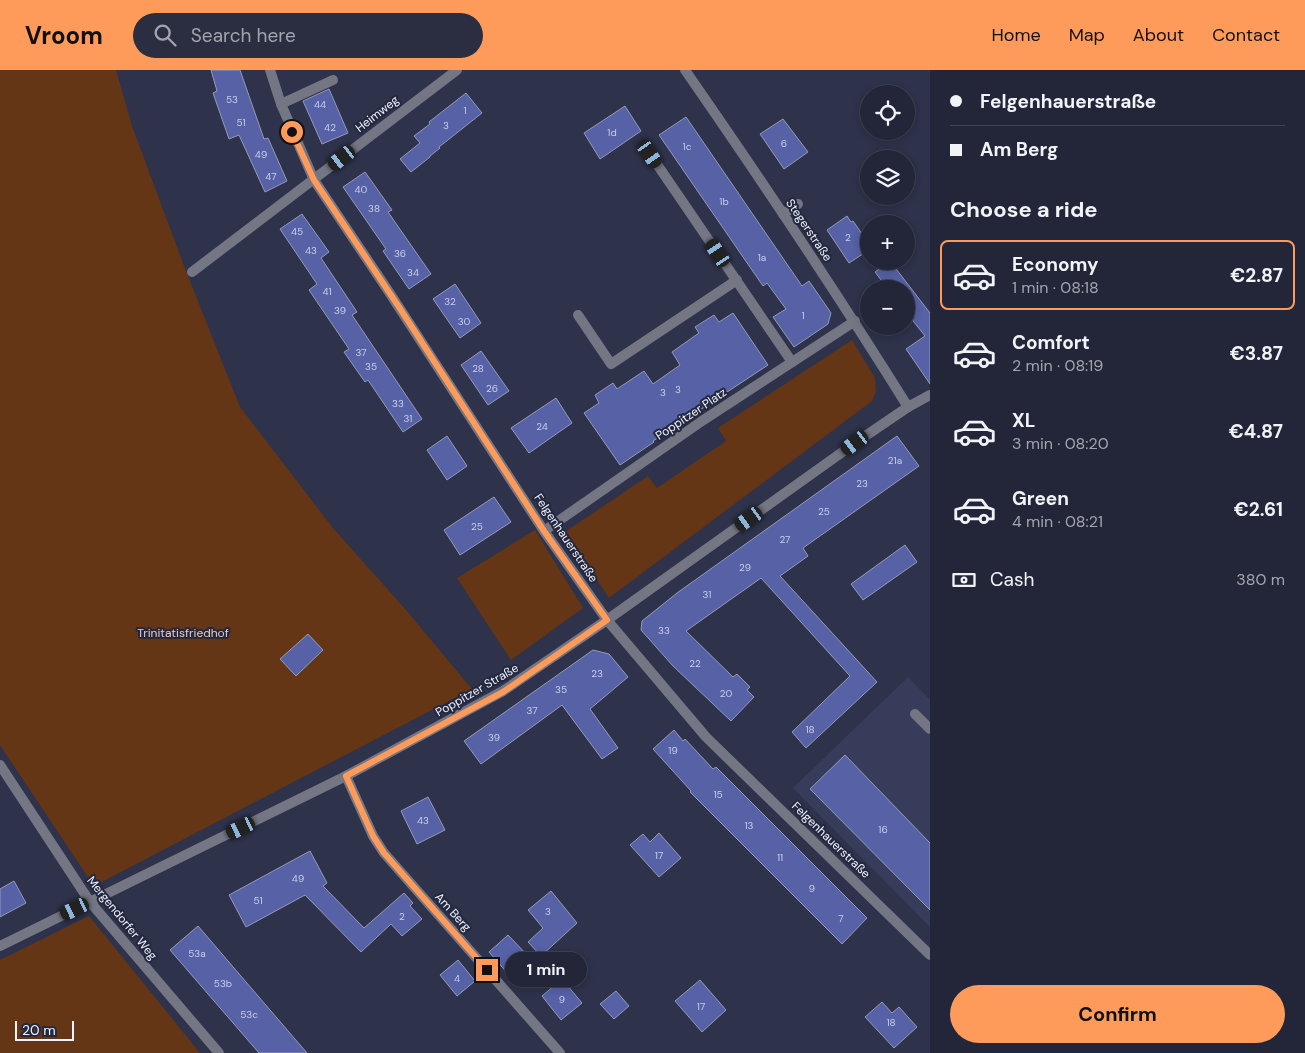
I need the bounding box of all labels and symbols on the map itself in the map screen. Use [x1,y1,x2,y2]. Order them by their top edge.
street label: Heimweg [352,92,402,136]
house number: 53 [226,93,238,106]
house number: 44 [314,98,326,111]
house number: 1 [463,104,467,117]
house number: 51 [236,116,246,129]
house number: 3 [443,119,449,132]
route start [281,121,303,143]
house number: 42 [324,121,336,134]
house number: 1d [607,126,617,139]
car [635,137,664,171]
house number: 6 [781,137,787,150]
house number: 1c [683,140,692,153]
car [325,143,358,173]
house number: 49 [255,148,267,161]
house number: 47 [265,170,277,183]
house number: 40 [355,183,368,196]
house number: 1b [719,195,729,208]
street label: Stegerstraße [782,196,836,264]
house number: 38 [368,202,380,215]
house number: 45 [291,225,303,238]
house number: 2 [845,231,851,244]
car [703,236,732,270]
house number: 43 [305,244,317,257]
house number: 36 [394,247,406,260]
house number: 1a [758,251,766,264]
house number: 34 [407,266,419,279]
house number: 41 [322,285,332,298]
house number: 32 [444,295,456,308]
house number: 39 [334,304,346,317]
house number: 1 [801,309,805,322]
house number: 30 [458,315,471,328]
house number: 37 [355,346,367,359]
house number: 35 [365,360,377,373]
house number: 28 [472,362,484,375]
house number: 26 [486,382,498,395]
house number: 3 [675,383,681,396]
street label: Poppitzer Platz [652,384,730,444]
house number: 3 [660,386,666,399]
house number: 33 [392,397,404,410]
house number: 31 [404,412,412,425]
house number: 24 [536,420,548,433]
car [838,428,871,458]
house number: 21a [888,454,902,467]
house number: 23 [856,477,868,490]
street label: Felgenhauerstraße [530,491,602,585]
car [732,504,765,534]
house number: 25 [818,505,830,518]
house number: 25 [471,520,483,533]
house number: 27 [780,533,790,546]
house number: 29 [739,561,751,574]
house number: 31 [703,588,711,601]
house number: 33 [658,624,670,637]
park label: Trinitatisfriedhof [137,625,229,641]
house number: 22 [689,657,701,670]
street label: Poppitzer Straße [433,660,522,720]
house number: 23 [591,667,603,680]
house number: 35 [555,683,567,696]
house number: 20 [720,687,732,700]
house number: 37 [526,704,538,717]
house number: 18 [805,723,815,736]
house number: 39 [488,731,500,744]
house number: 19 [668,744,678,757]
house number: 15 [713,788,723,801]
street label: Felgenhauerstraße [788,798,874,882]
house number: 43 [417,814,429,827]
car [224,815,257,841]
house number: 13 [744,819,754,832]
house number: 16 [878,823,888,836]
house number: 17 [655,849,663,862]
house number: 11 [777,851,783,864]
house number: 49 [292,872,304,885]
street label: Mergendorfer Weg [83,873,161,963]
house number: 9 [809,882,815,895]
street label: Am Berg [431,889,475,935]
house number: 51 [253,894,263,907]
car [58,896,91,922]
house number: 3 [545,905,551,918]
house number: 2 [399,910,405,923]
house number: 7 [838,912,844,925]
house number: 53a [188,947,206,960]
callout: 1 min [504,952,587,988]
route end [476,959,498,981]
house number: 4 [454,972,460,985]
house number: 53b [214,977,232,990]
house number: 9 [559,993,565,1006]
house number: 17 [697,1000,705,1013]
house number: 53c [240,1008,258,1021]
house number: 18 [886,1016,896,1029]
scale bar [15,1018,74,1041]

